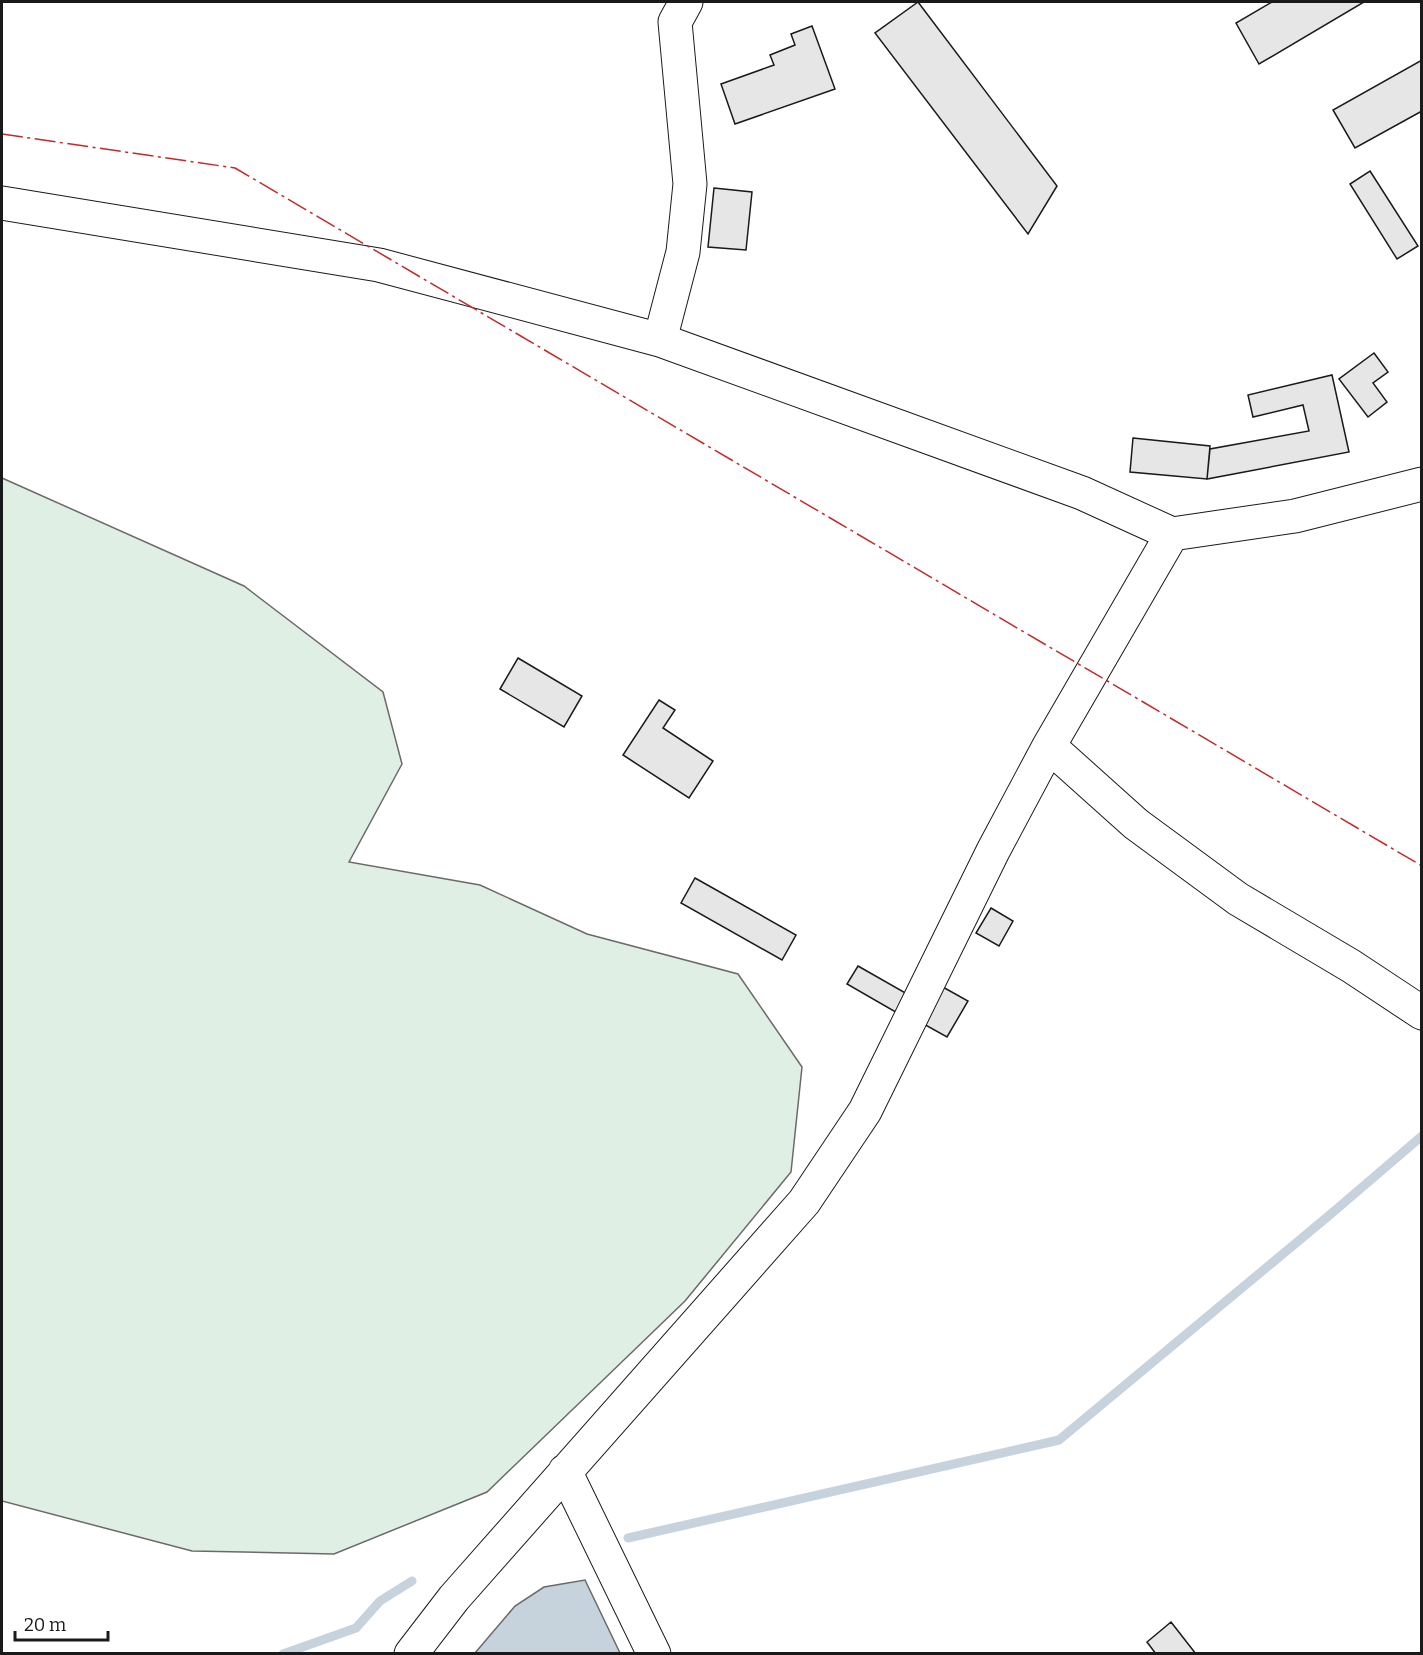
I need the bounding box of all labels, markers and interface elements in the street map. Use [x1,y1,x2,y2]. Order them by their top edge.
scale bar [15,1604,108,1642]
text: 20 m [24,1614,66,1636]

